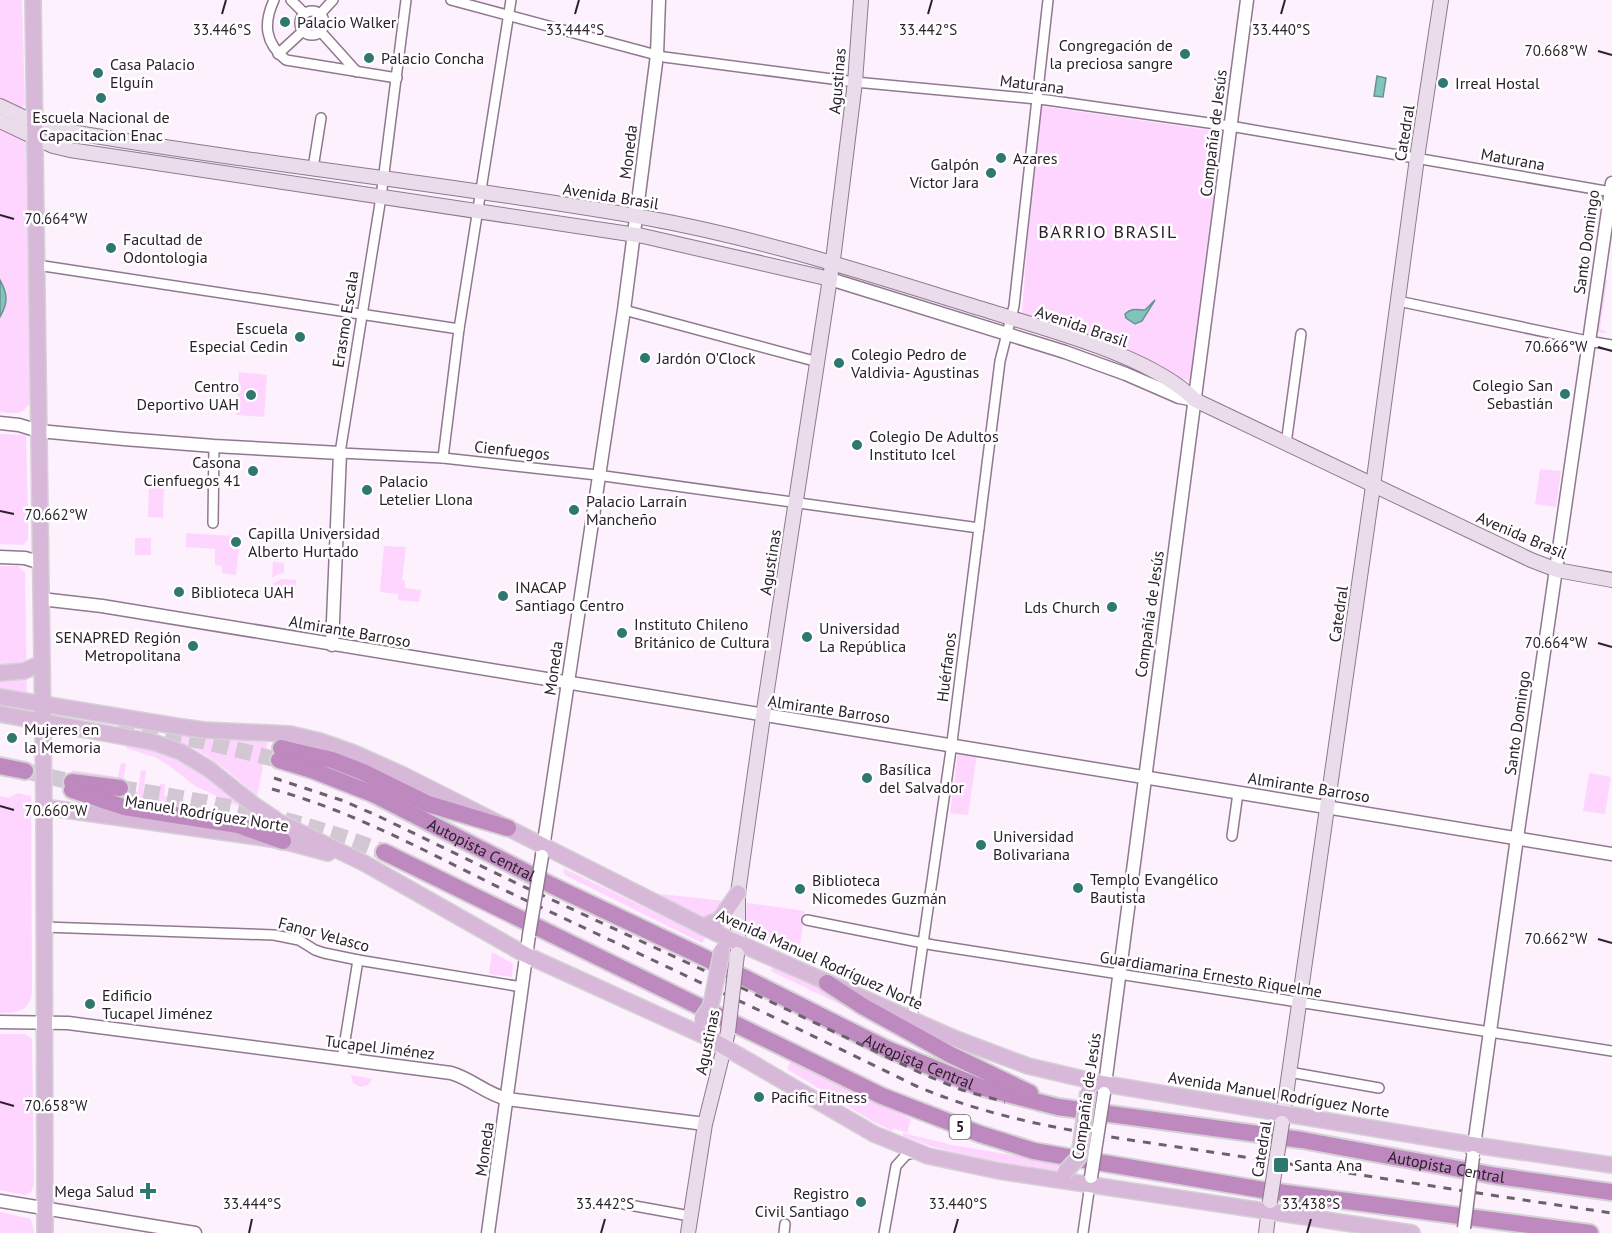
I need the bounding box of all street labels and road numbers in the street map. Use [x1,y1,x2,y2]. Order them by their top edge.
street label: Agustinas [824,47,850,115]
street label: Compañía de Jesús [1195,68,1231,198]
street label: Maturana [999,70,1065,98]
street label: Catedral [1390,103,1418,163]
street label: Moneda [615,124,641,180]
street label: Maturana [1479,144,1547,174]
street label: Avenida Brasil [562,179,661,213]
street label: Santo Domingo [1569,188,1603,296]
street label: Erasmo Escala [327,269,363,369]
street label: Avenida Brasil [1033,301,1131,351]
street label: Cienfuegos [473,436,551,464]
street label: Avenida Brasil [1474,507,1571,563]
street label: Agustinas [755,527,785,596]
street label: Compañía de Jesús [1130,549,1168,679]
street label: Catedral [1324,584,1352,644]
street label: Almirante Barroso [288,610,412,652]
street label: Huérfanos [932,631,960,703]
street label: Moneda [539,640,567,696]
street label: Santo Domingo [1500,669,1534,777]
street label: Almirante Barroso [767,691,891,727]
street label: Almirante Barroso [1247,767,1371,807]
street label: Manuel Rodríguez Norte [124,790,290,836]
street label: Autopista Central [424,814,539,885]
street label: Avenida Manuel Rodríguez Norte [714,904,926,1014]
street label: Fanor Velasco [276,912,372,956]
street label: Guardiamarina Ernesto Riquelme [1098,947,1324,1001]
street label: Agustinas [690,1007,724,1076]
street label: Autopista Central [860,1029,977,1094]
street label: Tucapel Jiménez [324,1030,436,1064]
street label: Compañía de Jesús [1067,1031,1105,1161]
street label: Avenida Manuel Rodríguez Norte [1167,1067,1391,1121]
road number: 5 [950,1115,970,1139]
street label: Catedral [1247,1119,1275,1179]
street label: Moneda [470,1121,498,1177]
street label: Autopista Central [1387,1146,1506,1187]

